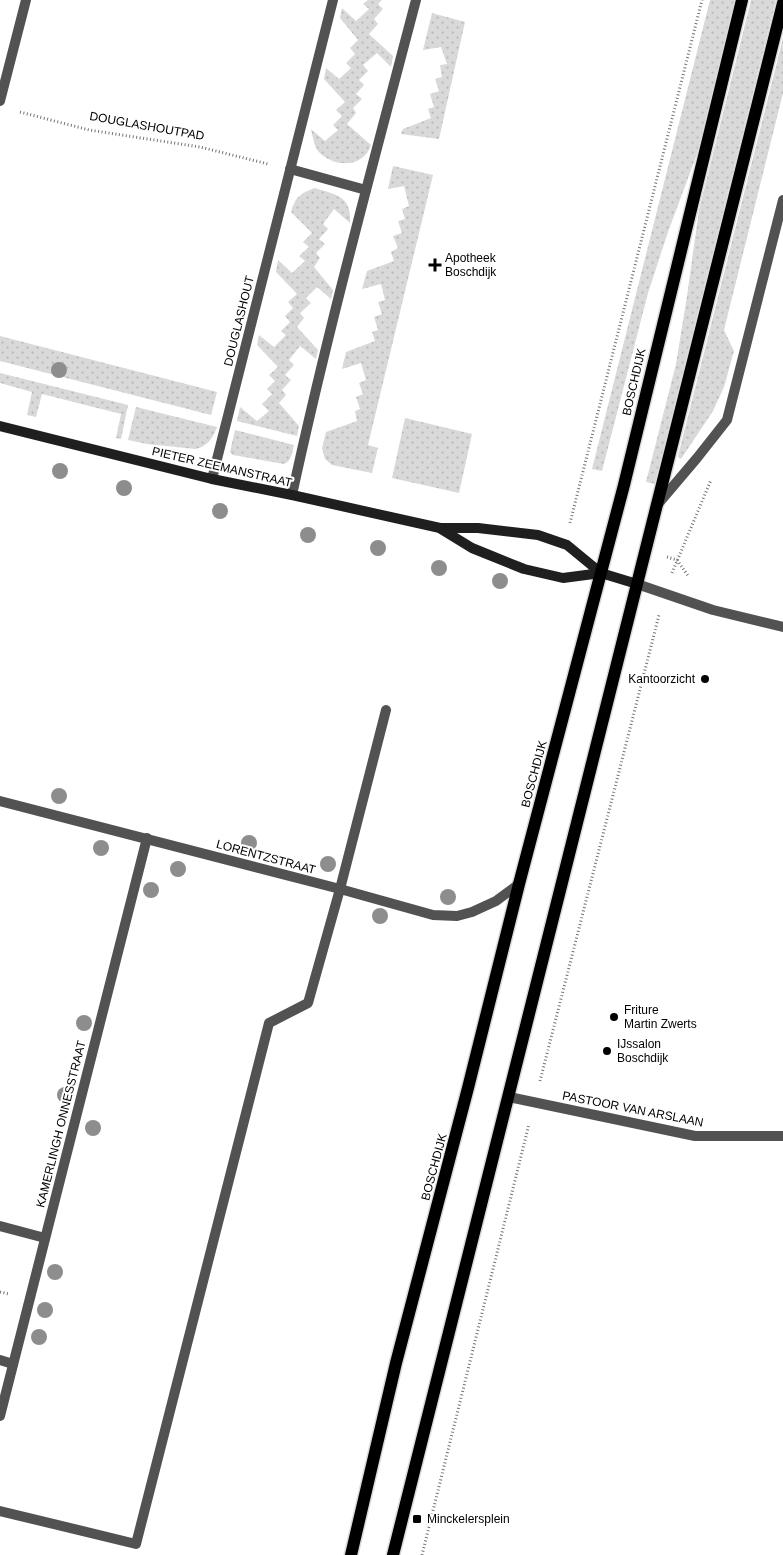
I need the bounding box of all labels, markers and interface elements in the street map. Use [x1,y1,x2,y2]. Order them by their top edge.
street label: DOUGLASHOUTPAD [88,109,206,143]
place label: Apotheek Boschdijk [445,251,497,279]
marker: Apotheek Boschdijk [429,259,441,271]
street label: DOUGLASHOUT [221,274,257,368]
street label: BOSCHDIJK [619,347,649,417]
street label: PIETER ZEEMANSTRAAT [151,444,294,490]
place label: Kantoorzicht [628,672,696,686]
marker: Kantoorzicht [699,673,711,685]
street label: BOSCHDIJK [518,739,550,809]
street label: LORENTZSTRAAT [215,837,318,877]
place label: Friture Martin Zwerts [624,1003,697,1031]
marker: Friture Martin Zwerts [608,1011,620,1023]
place label: IJssalon Boschdijk [617,1037,669,1065]
street label: KAMERLINGH ONNESSTRAAT [33,1038,89,1209]
marker: IJssalon Boschdijk [601,1045,613,1057]
street label: PASTOOR VAN ARSLAAN [561,1088,705,1130]
street label: BOSCHDIJK [418,1132,450,1202]
place label: Minckelersplein [427,1512,510,1526]
marker: Minckelersplein [411,1513,423,1525]

